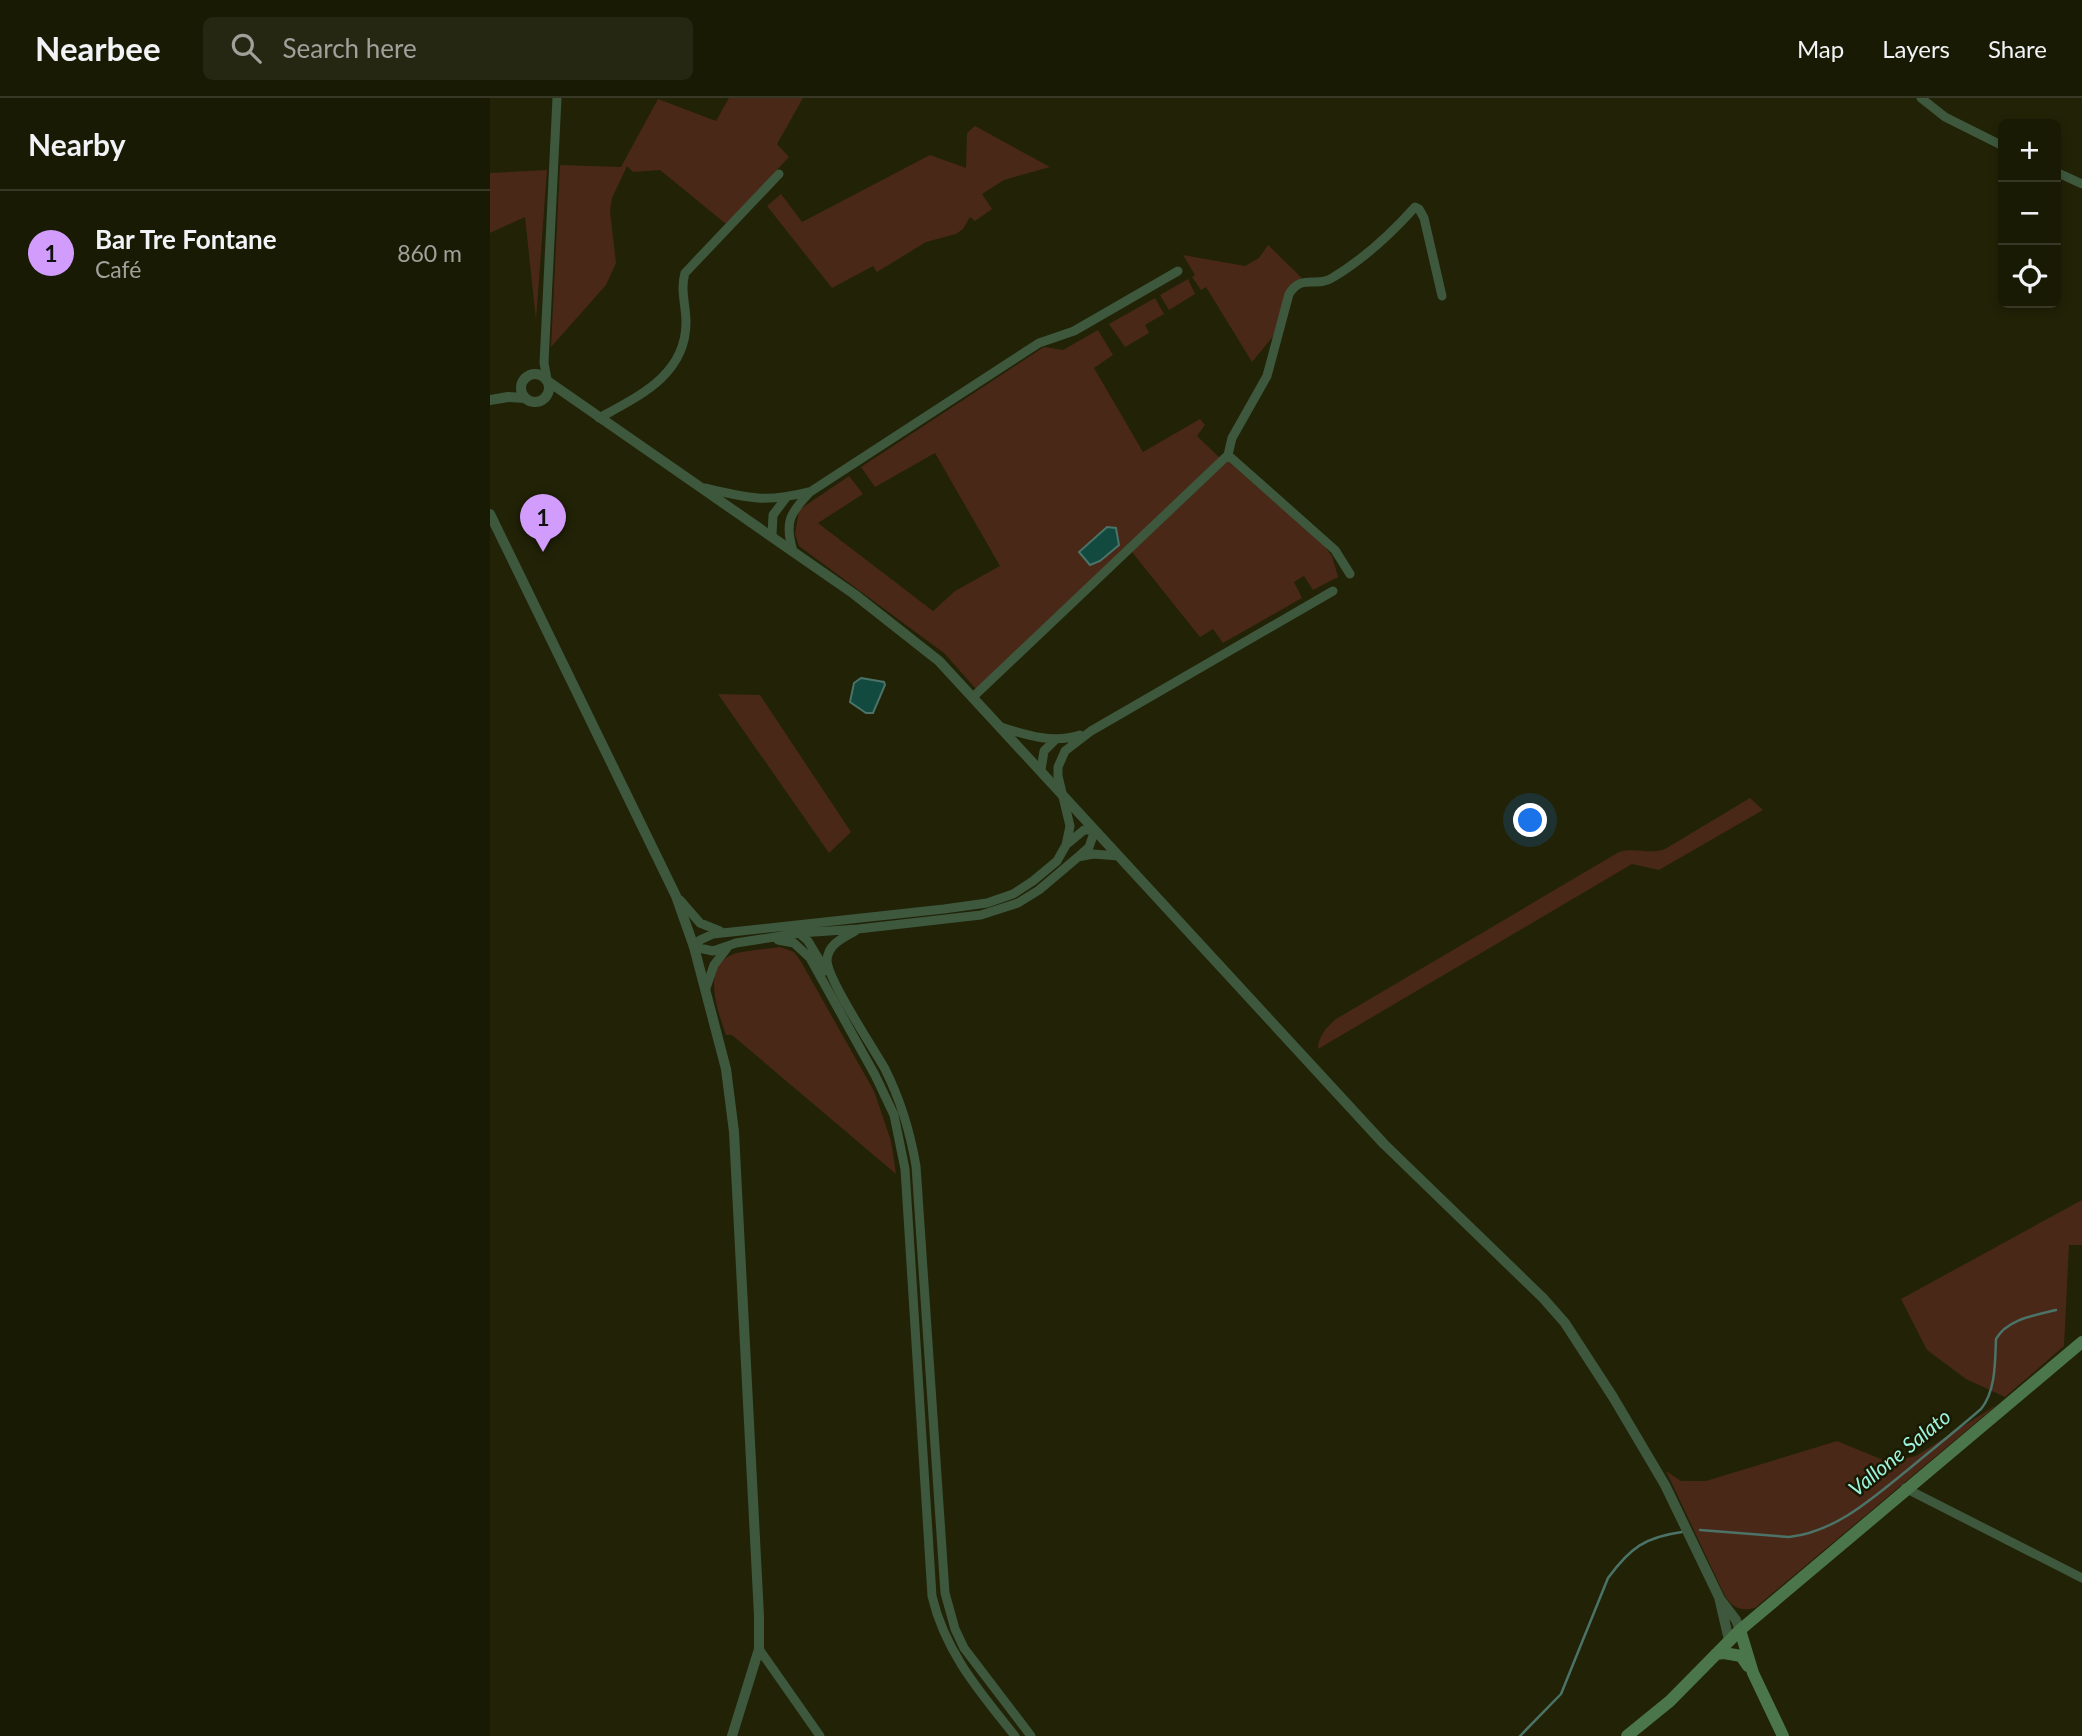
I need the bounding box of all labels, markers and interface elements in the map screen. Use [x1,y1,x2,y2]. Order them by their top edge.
search box [203,17,693,80]
text: Nearbee [35,28,161,68]
icon: search [227,29,265,67]
text: Search here [283,32,417,64]
text: Map [1797,34,1844,63]
text: Layers [1882,34,1950,63]
text: Share [1988,34,2047,63]
map controls [1998,119,2061,308]
button: + [1998,119,2061,182]
text: Nearby [28,126,126,162]
button: − [1998,182,2061,245]
text: Bar Tre Fontane [95,223,277,255]
text: 1 [44,239,58,267]
text: 860 m [397,239,462,267]
button: locate [1998,245,2061,308]
text: Café [95,255,141,283]
pin: 1 [520,494,566,552]
your location [1513,803,1547,837]
water label: Vallone Salato [1843,1403,1955,1501]

